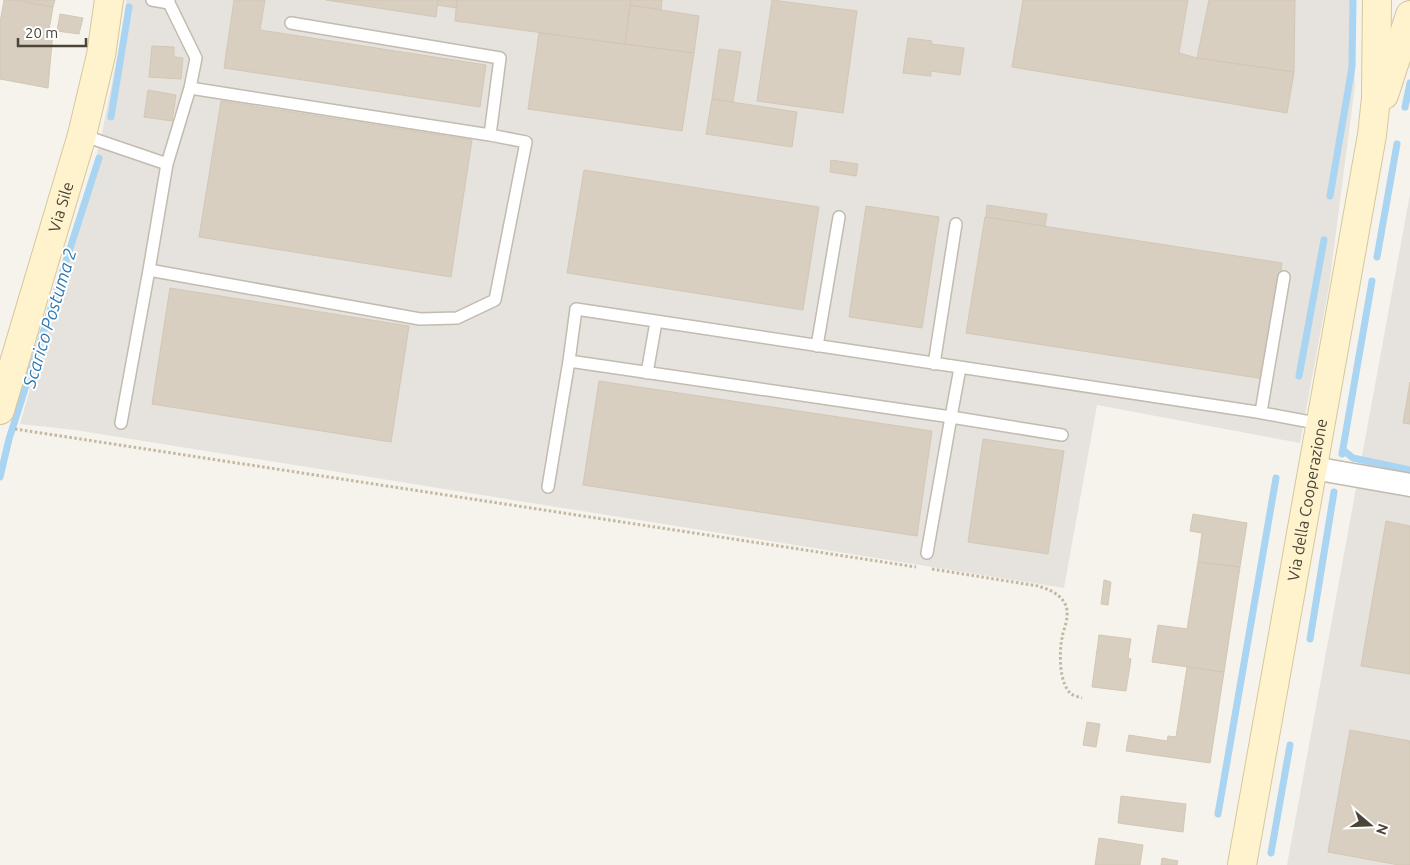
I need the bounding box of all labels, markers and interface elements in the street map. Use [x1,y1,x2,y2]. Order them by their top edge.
scale bar [18,15,85,47]
text: 20 m [25,24,58,41]
street label: Via Sile [45,179,77,234]
water label: Scarico Postuma 2 [18,246,80,391]
street label: Via della Cooperazione [1284,417,1330,582]
north arrow [1345,800,1395,850]
text: N [1373,822,1392,837]

